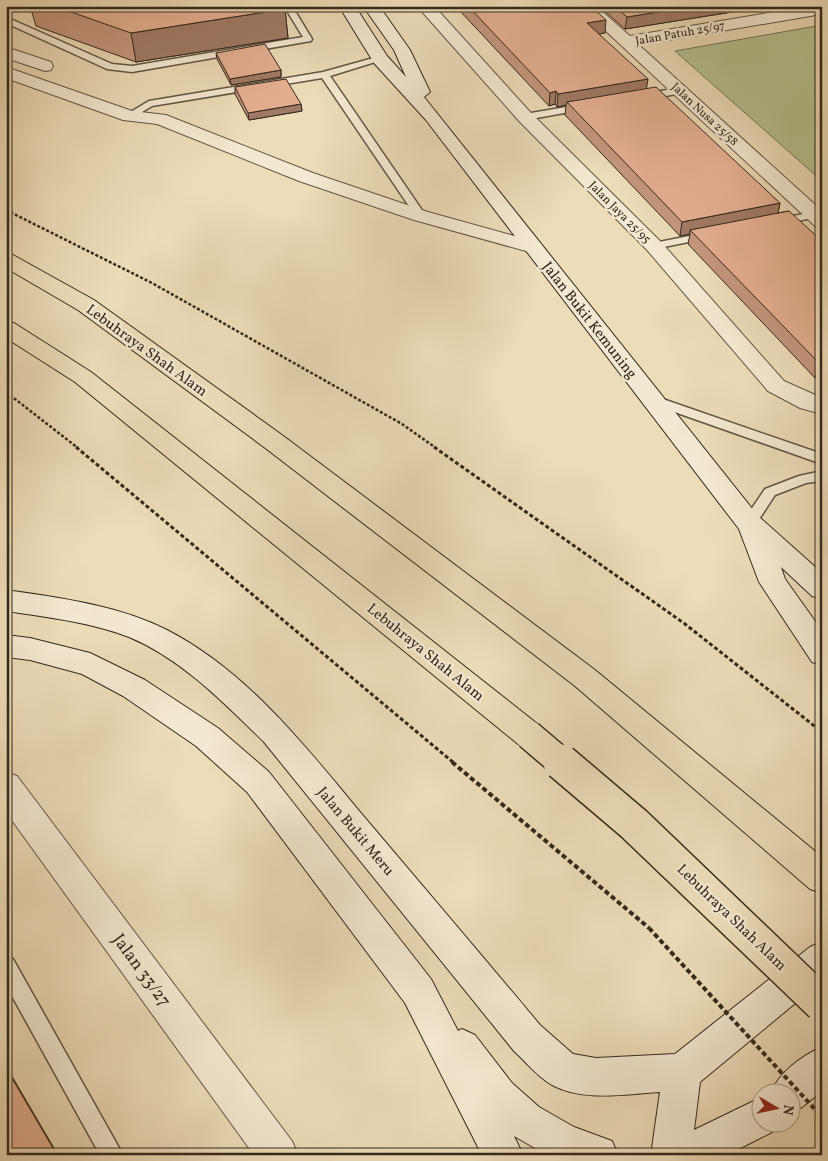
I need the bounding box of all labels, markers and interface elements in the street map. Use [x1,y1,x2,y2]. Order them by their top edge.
street label: Jalan Patuh 25/97 [634,18,727,50]
street label: Jalan Nusa 25/58 [667,80,741,150]
street label: Jalan Jaya 25/95 [585,178,654,247]
street label: Jalan Bukit Kemuning [536,258,641,384]
street label: Lebuhraya Shah Alam [81,300,211,402]
street label: Lebuhraya Shah Alam [362,599,488,707]
street label: Jalan Bukit Meru [311,783,398,881]
street label: Lebuhraya Shah Alam [671,860,791,976]
street label: Jalan 33/27 [106,929,176,1013]
north arrow [750,1084,800,1134]
text: N [777,1103,798,1116]

